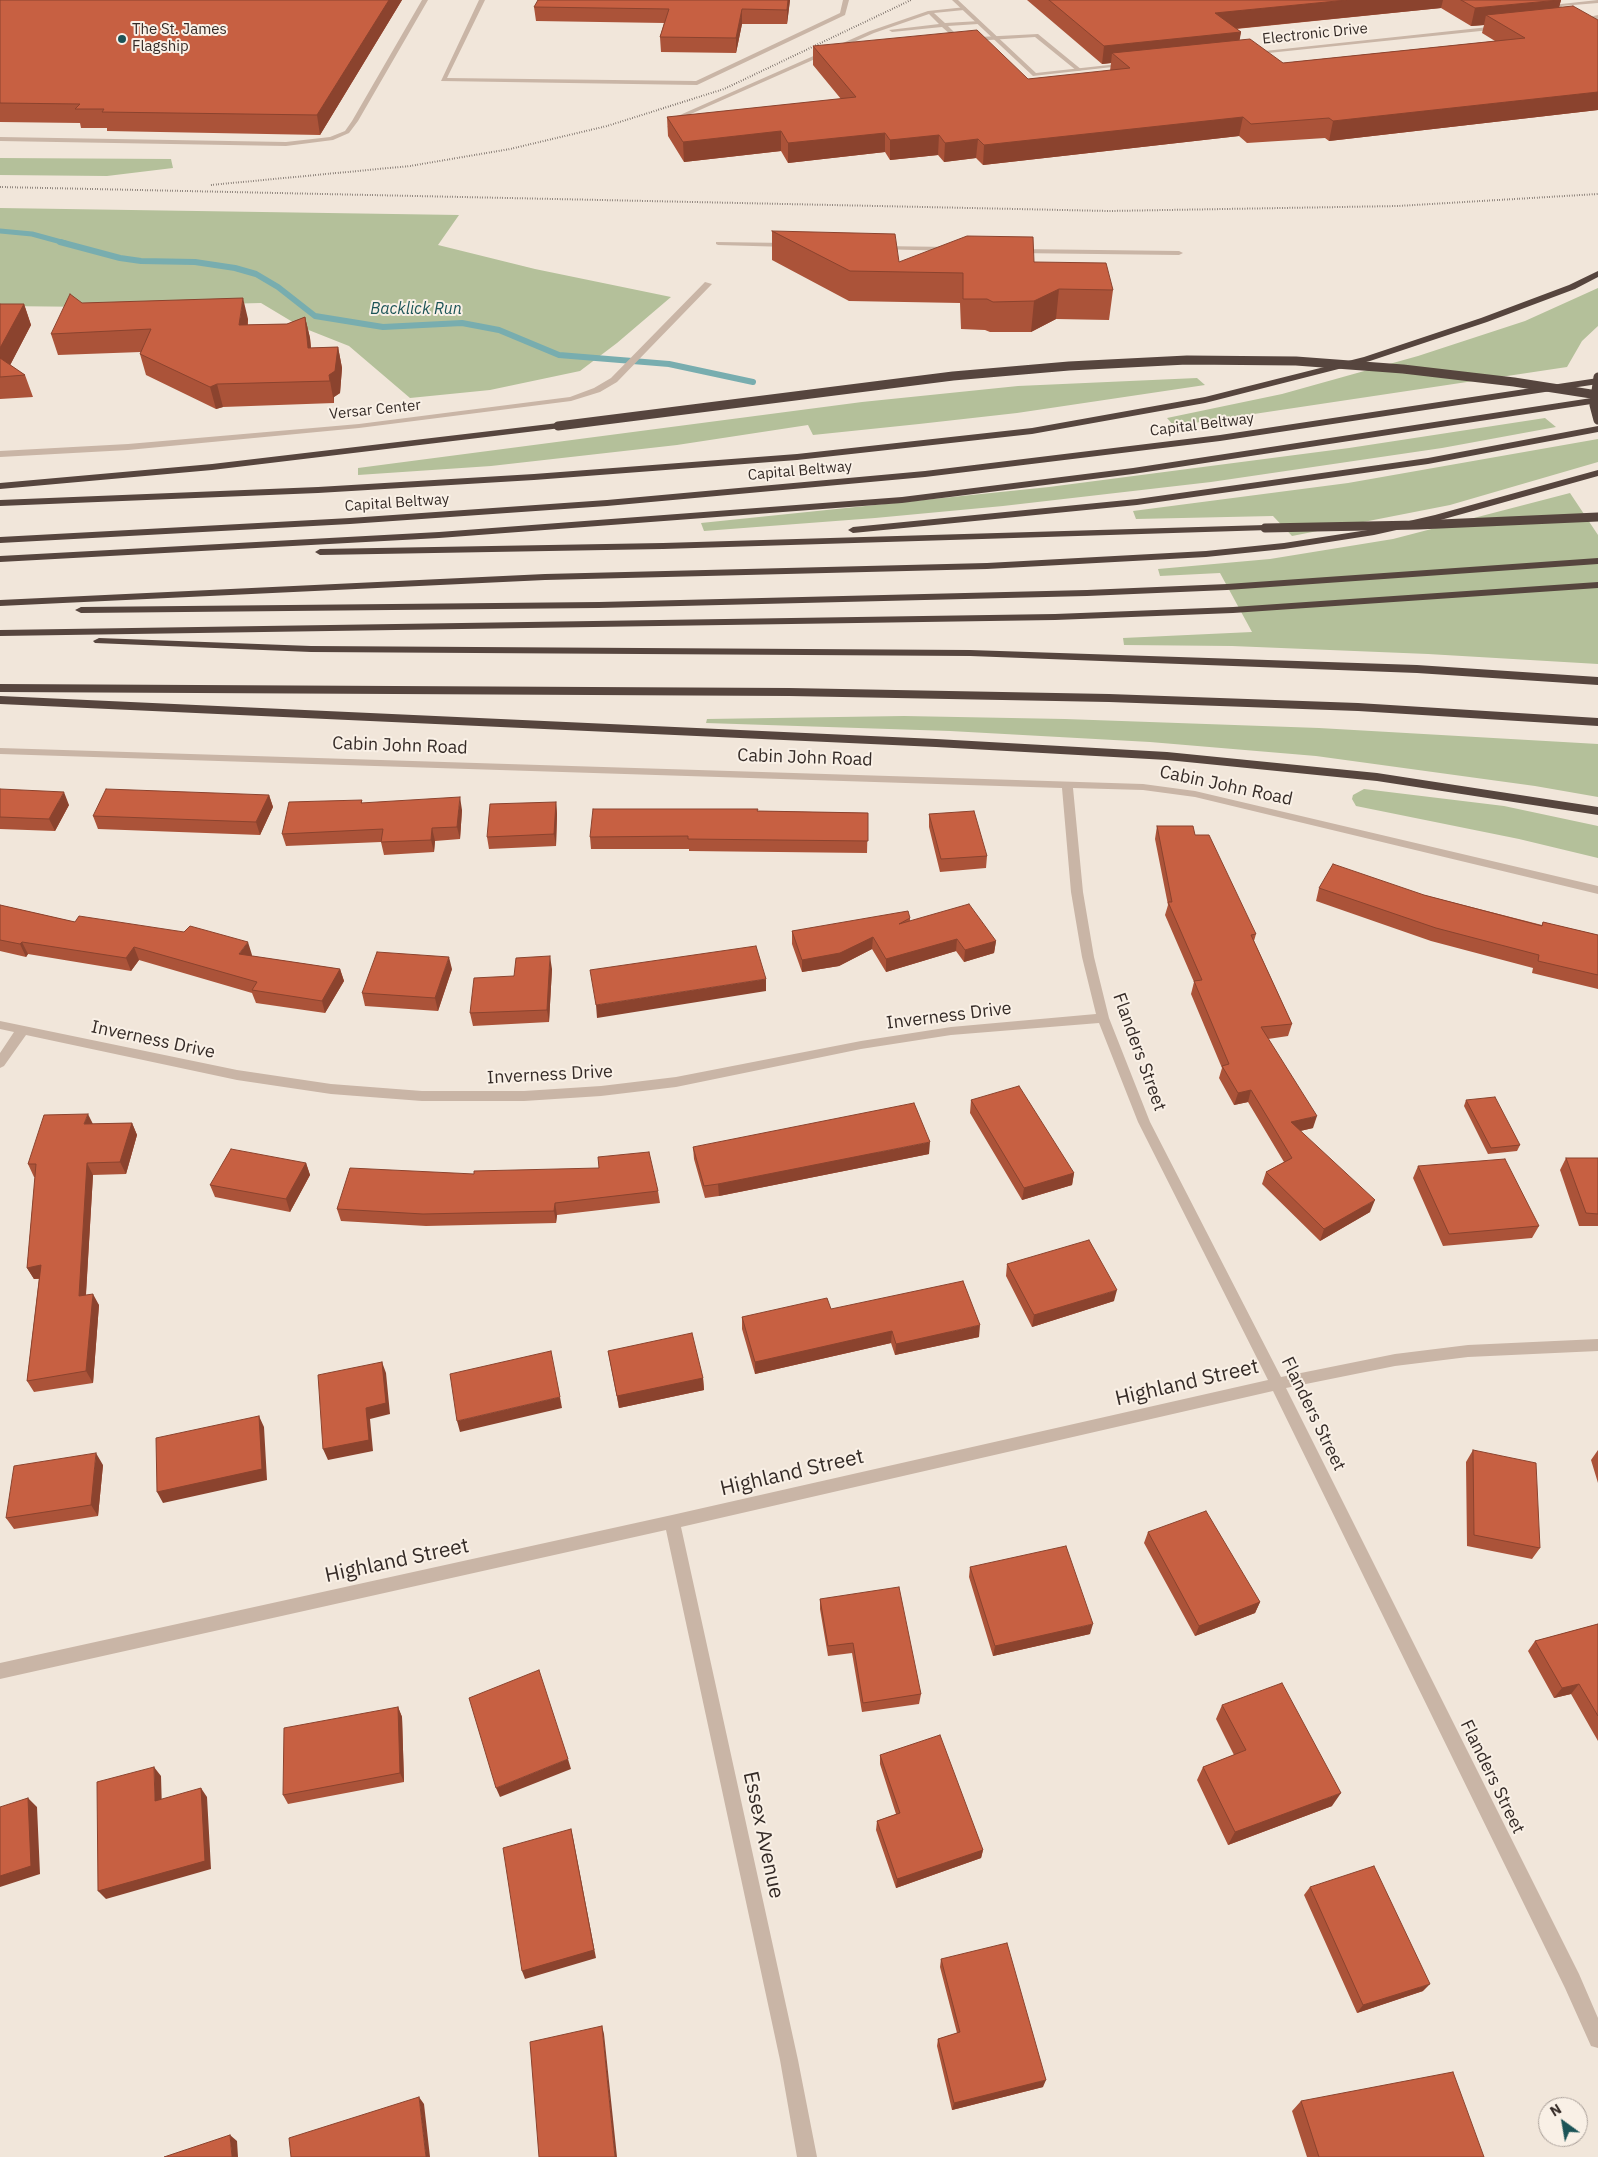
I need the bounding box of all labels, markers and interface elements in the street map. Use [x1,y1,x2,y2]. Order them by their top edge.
street label: Electronic Drive [1261,20,1369,48]
place label: The St. James Flagship [132,21,227,56]
marker: The St. James Flagship [116,33,128,45]
water label: Backlick Run [370,299,462,319]
street label: Versar Center [328,396,422,424]
street label: Capital Beltway [1149,410,1255,440]
street label: Capital Beltway [747,457,853,485]
street label: Capital Beltway [344,490,450,516]
street label: Cabin John Road [332,733,468,759]
street label: Cabin John Road [737,745,873,771]
street label: Cabin John Road [1157,761,1295,811]
street label: Flanders Street [1108,990,1170,1114]
street label: Inverness Drive [885,998,1013,1034]
street label: Inverness Drive [89,1016,217,1064]
street label: Inverness Drive [487,1061,613,1089]
street label: Flanders Street [1276,1353,1350,1475]
street label: Highland Street [1113,1354,1261,1412]
street label: Highland Street [718,1444,866,1502]
street label: Highland Street [323,1533,471,1589]
street label: Flanders Street [1455,1716,1529,1838]
street label: Essex Avenue [737,1769,789,1901]
north arrow [1538,2097,1588,2147]
text: N [1547,2100,1565,2120]

